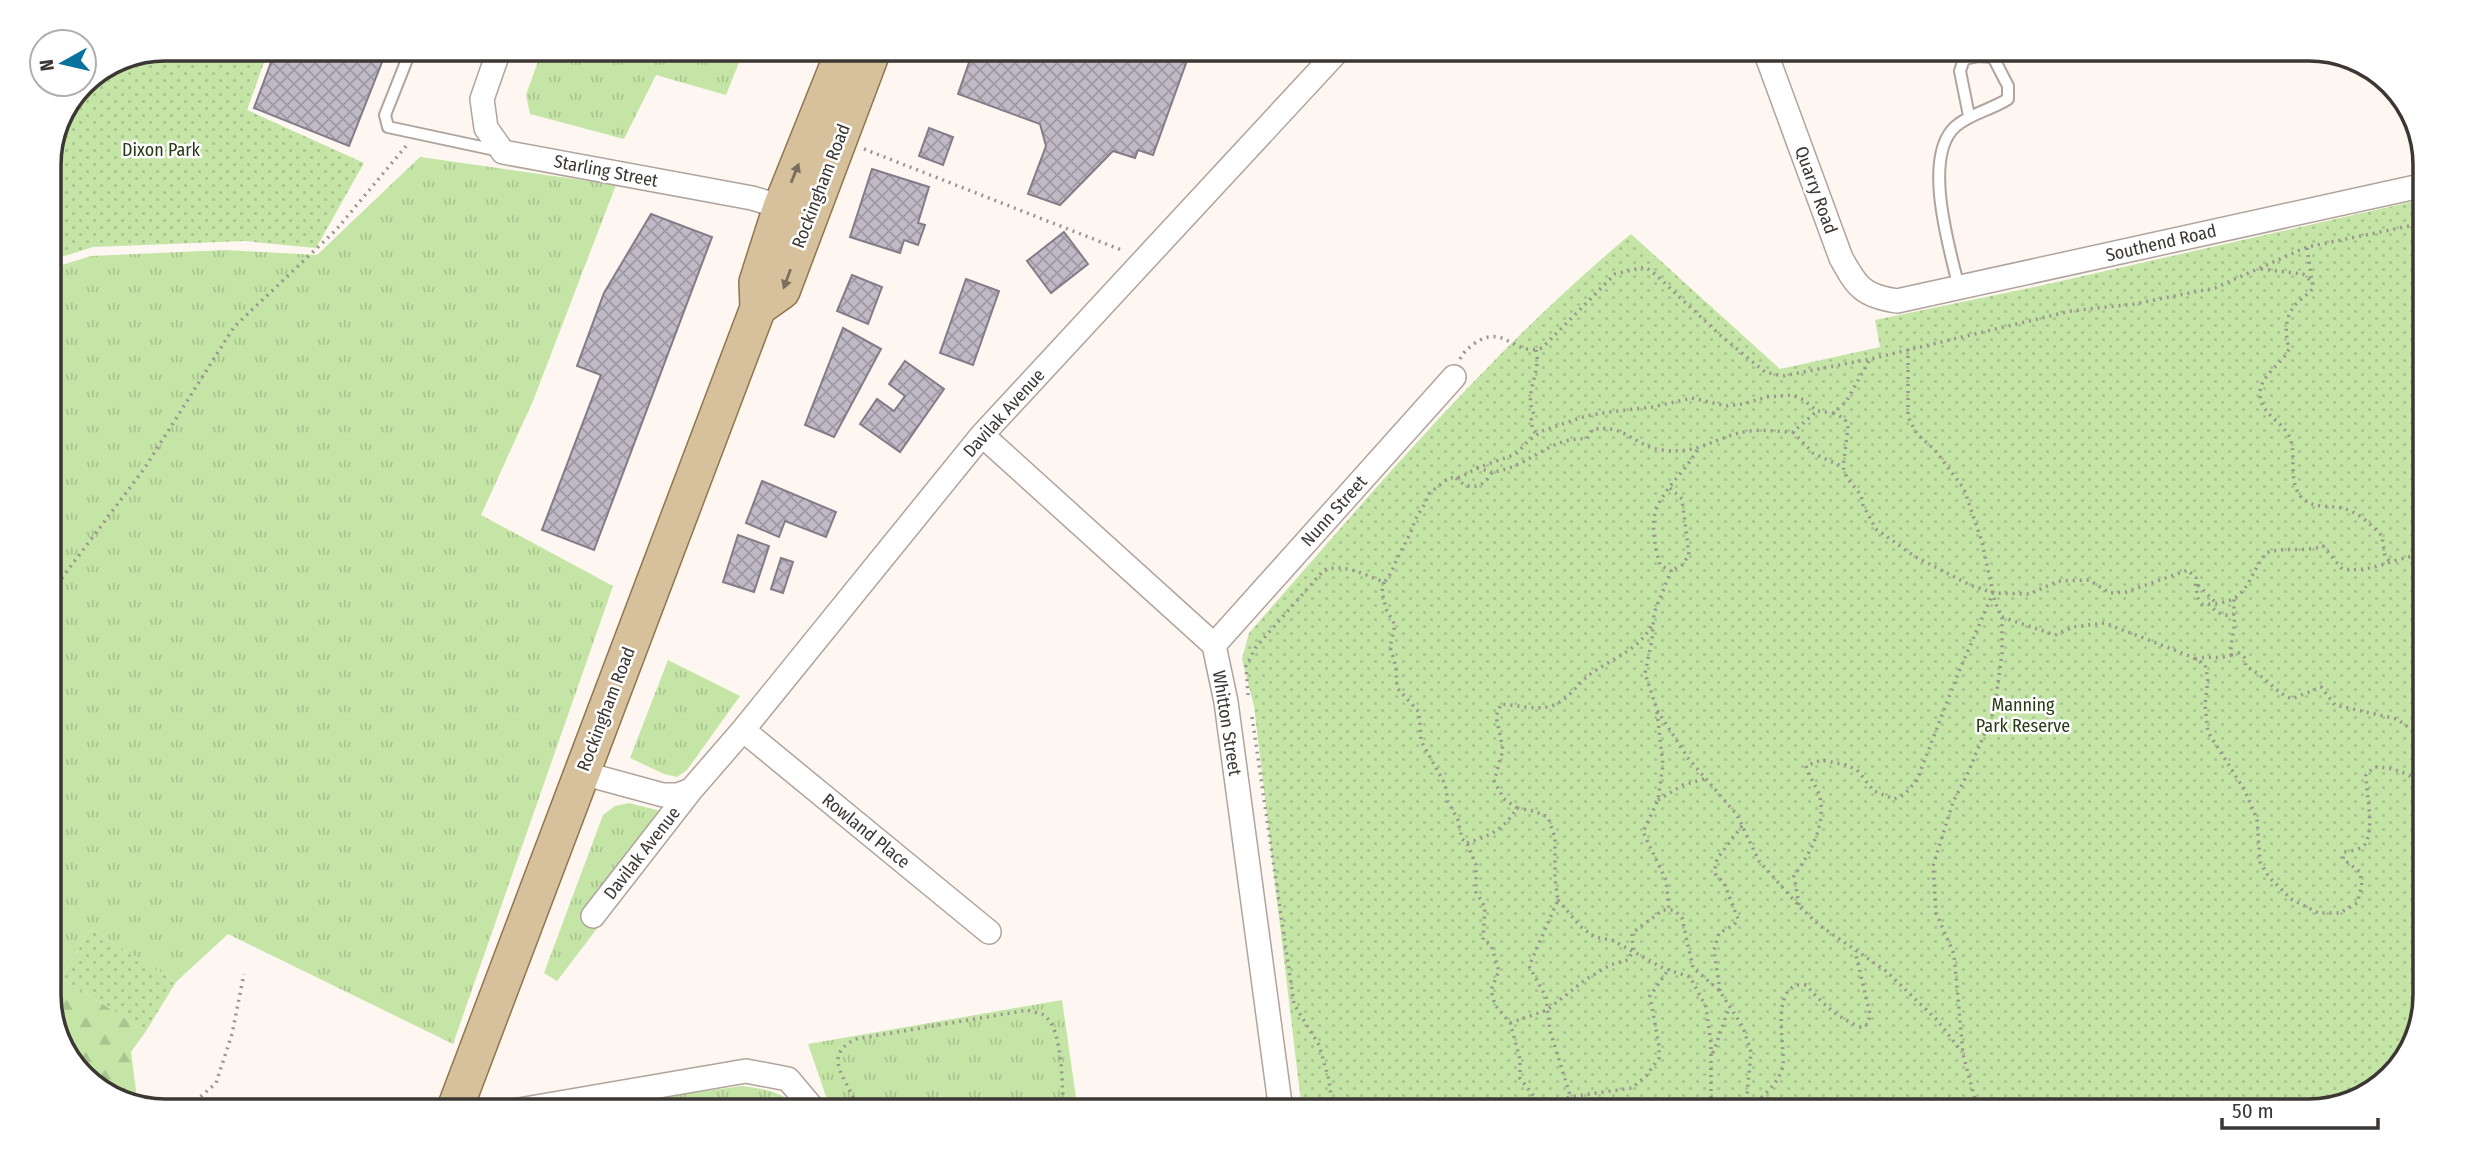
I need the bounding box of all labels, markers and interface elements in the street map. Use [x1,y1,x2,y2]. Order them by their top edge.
north arrow [28,28,98,98]
text: N [34,58,59,73]
street label: Rockingham Road [787,121,855,251]
park label: Dixon Park [122,139,201,161]
street label: Quarry Road [1790,143,1842,237]
street label: Starling Street [552,150,660,192]
one-way arrow [790,162,801,183]
street label: Southend Road [2104,220,2218,266]
one-way arrow [781,268,792,289]
street label: Davilak Avenue [958,364,1050,462]
street label: Nunn Street [1296,471,1372,551]
street label: Rockingham Road [572,644,640,774]
street label: Whitton Street [1208,669,1246,777]
park label: Manning Park Reserve [1976,694,2070,737]
street label: Rowland Place [818,789,914,873]
street label: Davilak Avenue [599,802,685,904]
scale bar [2222,1086,2378,1130]
text: 50 m [2232,1098,2274,1124]

